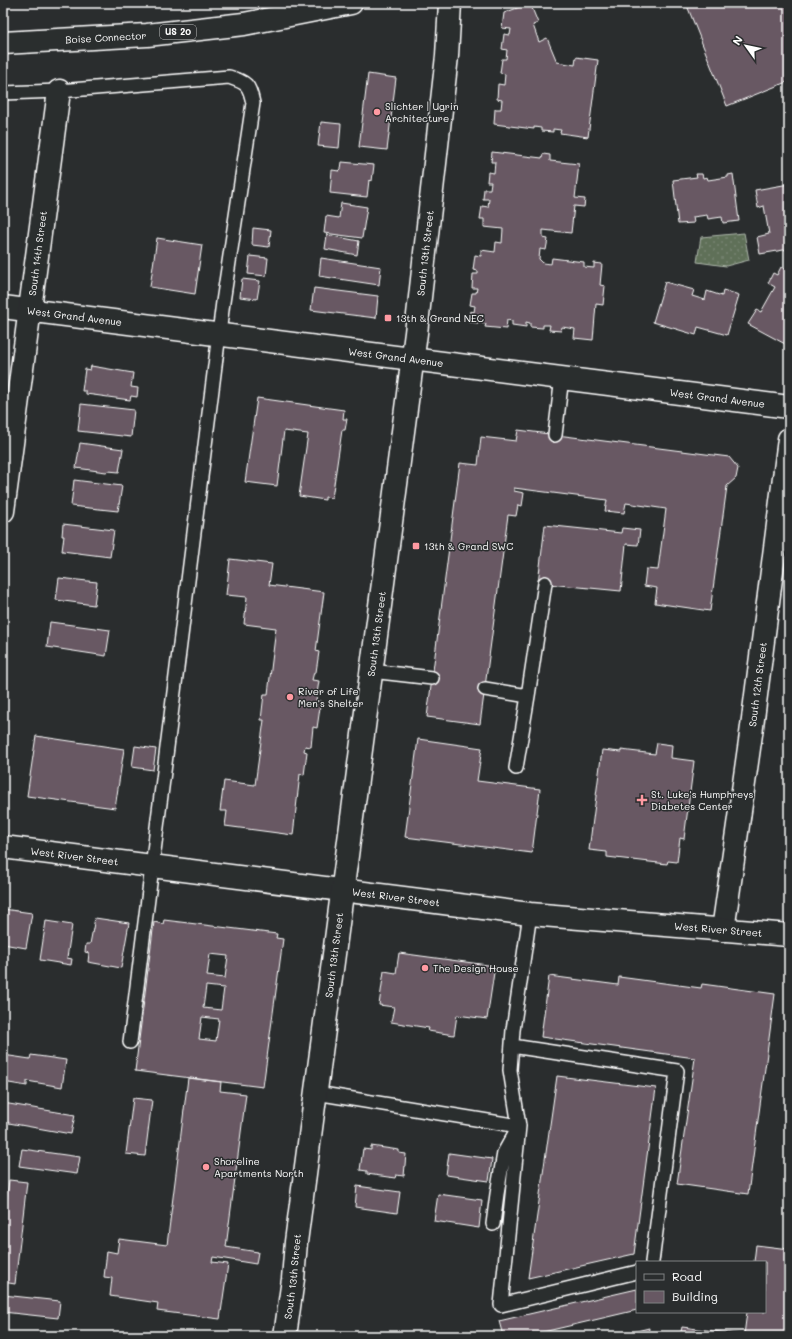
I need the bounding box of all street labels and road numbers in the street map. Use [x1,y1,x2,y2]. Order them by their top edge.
road number: US 20 [160,25,196,39]
street label: Boise Connector [65,28,147,47]
street label: South 14th Street [25,210,50,297]
street label: South 13th Street [413,210,437,296]
street label: West Grand Avenue [26,303,123,329]
street label: West Grand Avenue [347,344,444,370]
street label: West Grand Avenue [669,385,766,411]
street label: South 13th Street [364,591,389,677]
street label: South 12th Street [745,641,770,728]
street label: West River Street [30,844,119,869]
street label: West River Street [351,884,441,909]
street label: South 13th Street [321,912,346,999]
street label: West River Street [673,919,763,940]
street label: South 13th Street [280,1233,304,1320]

